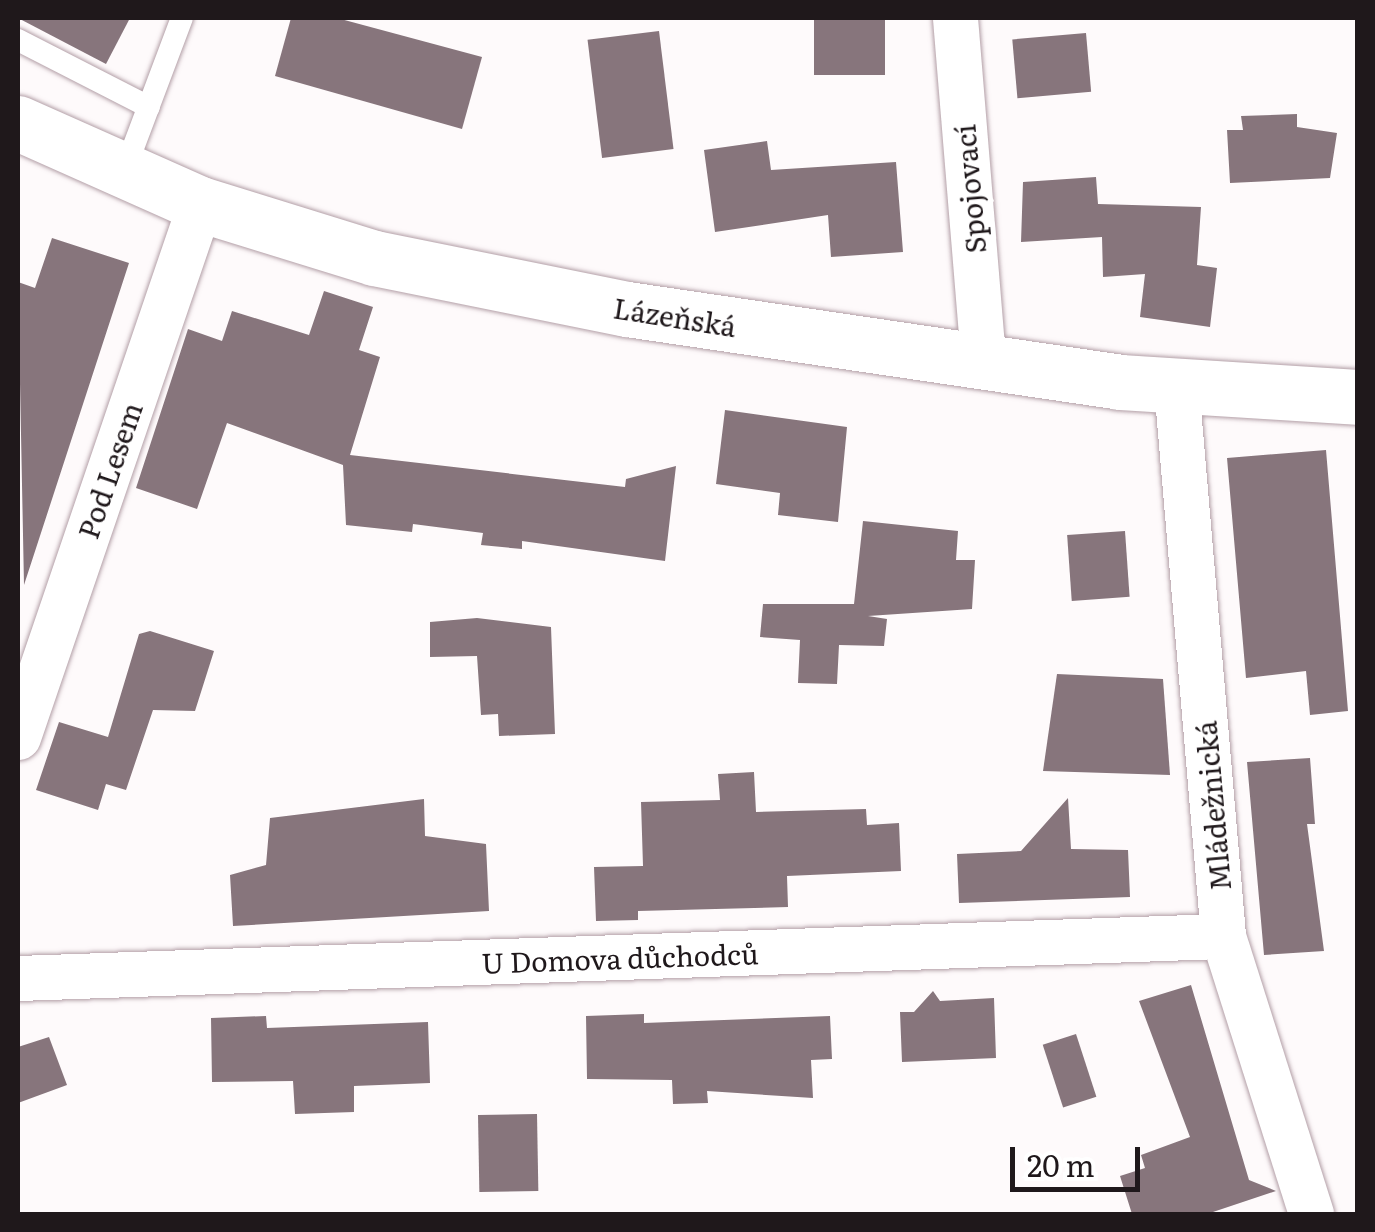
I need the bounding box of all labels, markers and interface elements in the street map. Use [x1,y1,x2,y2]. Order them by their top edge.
street label: Spojovací [947,123,991,255]
street label: Lázeňská [611,290,739,342]
street label: Pod Lesem [70,397,148,543]
street label: Mládežnická [1188,720,1236,892]
street label: U Domova důchodců [481,935,759,979]
scale bar [1015,1127,1145,1189]
text: 20 m [1027,1142,1095,1186]

